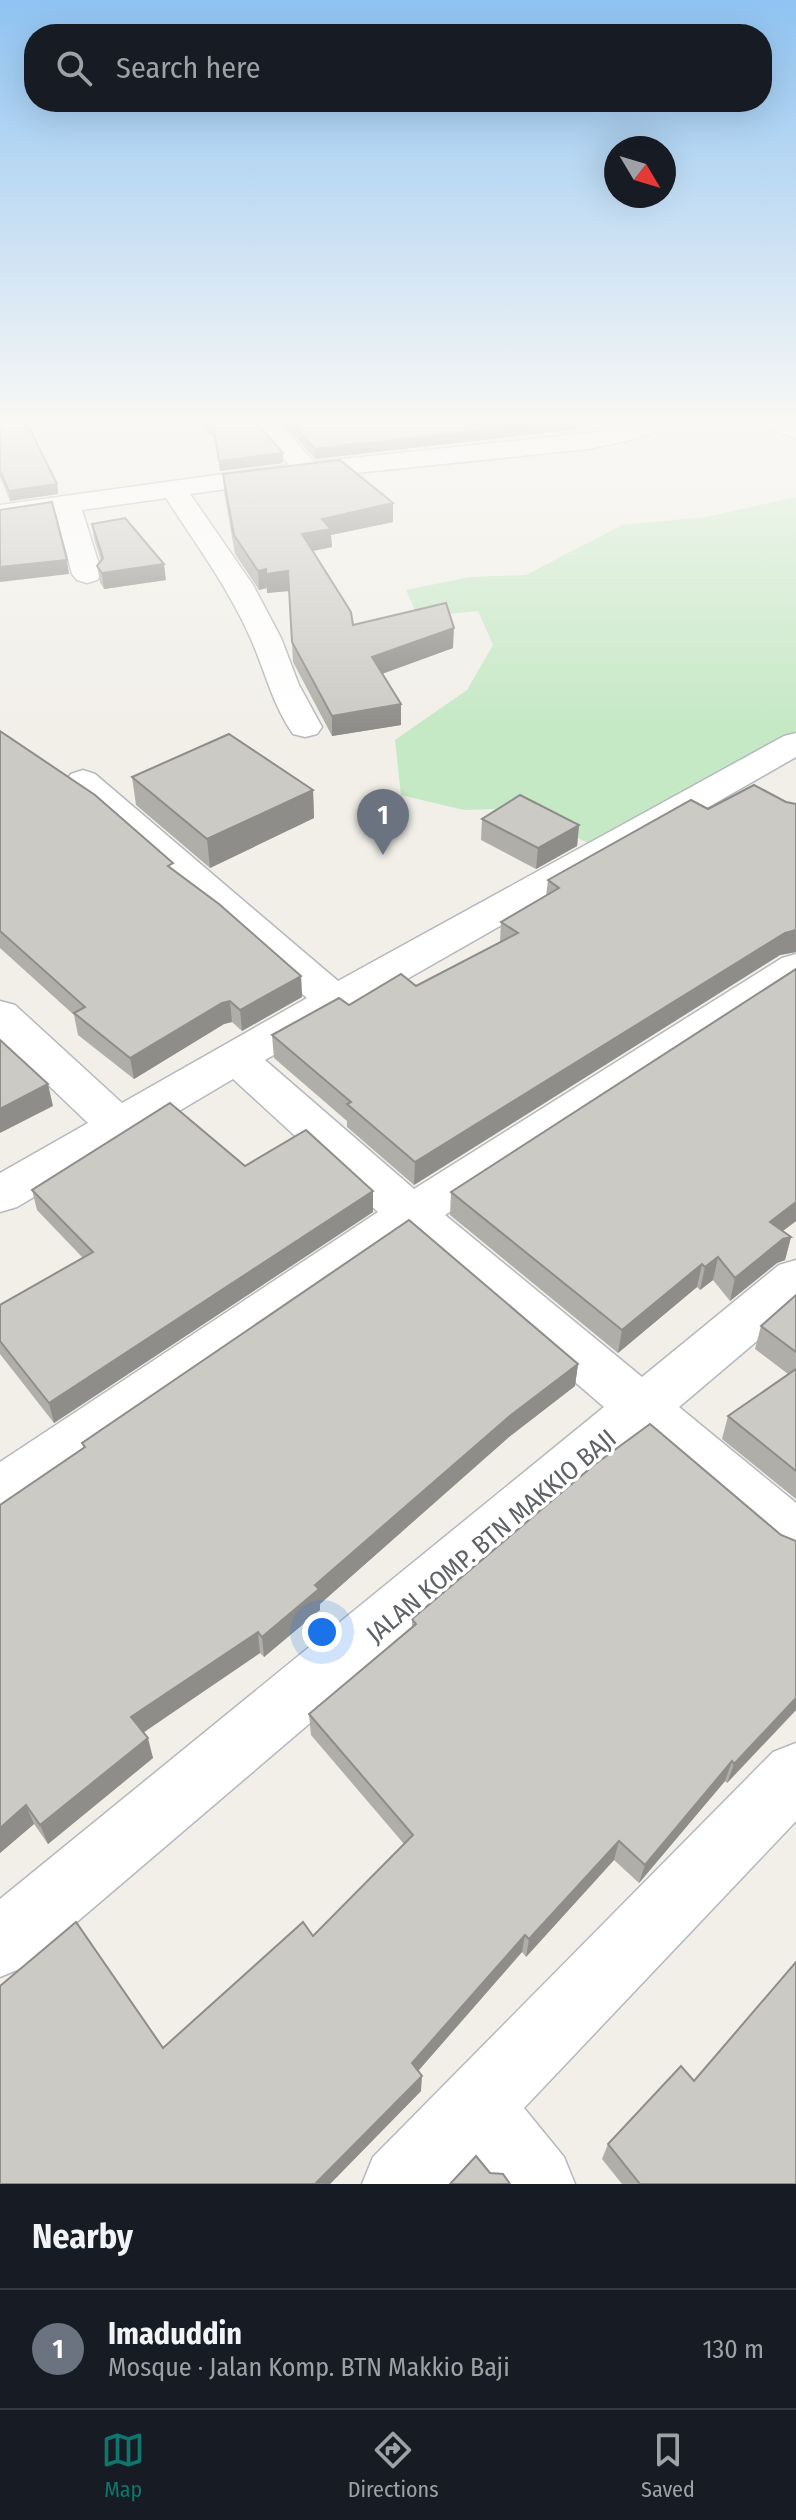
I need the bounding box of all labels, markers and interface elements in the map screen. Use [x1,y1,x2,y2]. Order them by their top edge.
search box [24,24,772,112]
icon: search [52,46,96,90]
text: Search here [116,50,261,86]
north arrow [604,136,676,208]
pin: 1 [357,789,409,855]
street label: JALAN KOMP. BTN MAKKIO BAJI [360,1423,622,1650]
your location [302,1612,342,1652]
text: Nearby [32,2216,133,2257]
text: Imaduddin [108,2316,242,2352]
text: 1 [53,2334,64,2365]
text: 130 m [702,2334,764,2365]
text: Mosque · Jalan Komp. BTN Makkio Baji [108,2352,510,2383]
tab: Map [101,2428,145,2503]
tab: Directions [348,2428,439,2503]
tab: Saved [641,2428,695,2503]

